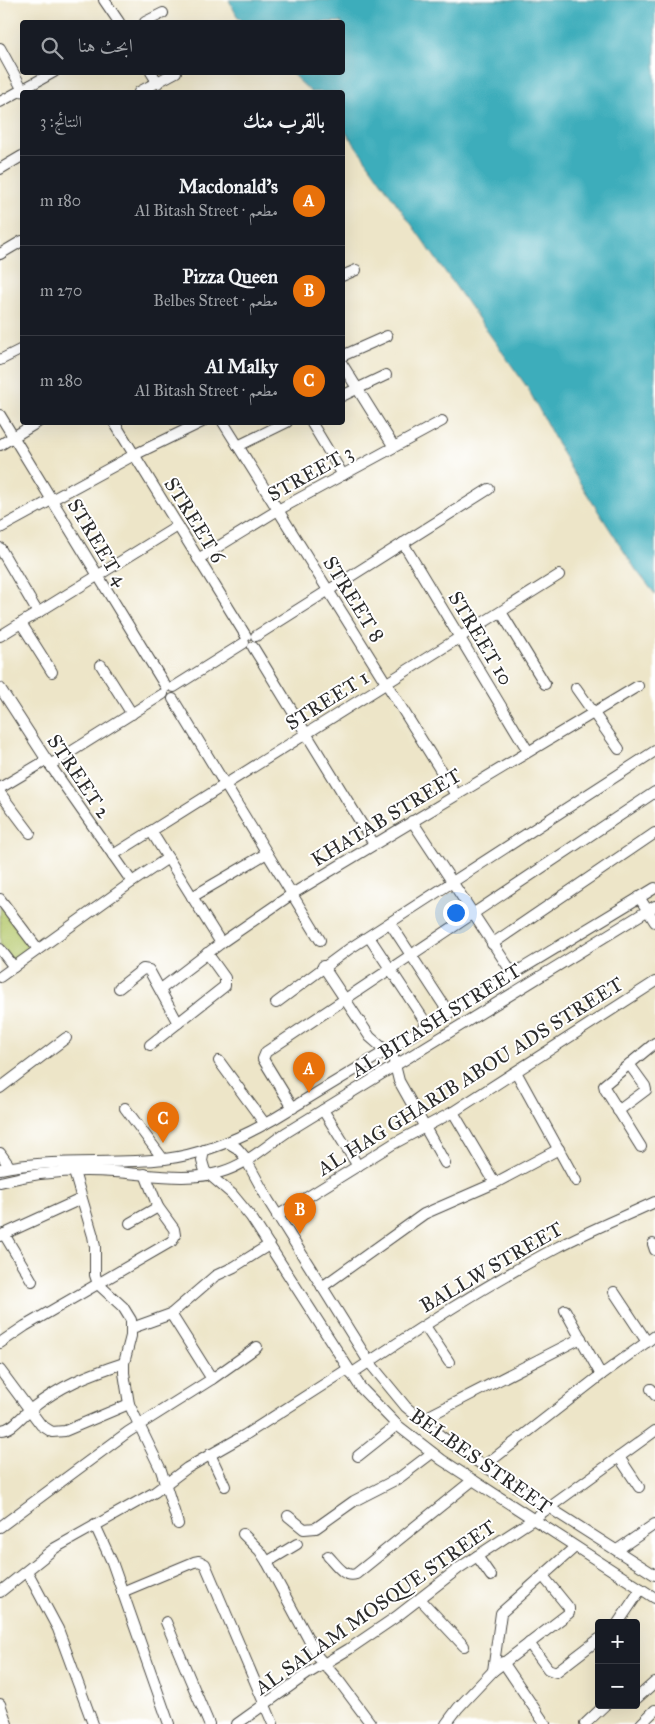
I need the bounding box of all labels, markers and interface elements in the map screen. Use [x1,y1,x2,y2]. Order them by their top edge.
search box [20,20,345,75]
icon: search [38,34,66,62]
text: ابحث هنا [78,34,133,57]
text: بالقرب منك [243,108,325,134]
text: النتائج: 3 [40,112,82,131]
text: Macdonald's [179,175,278,198]
text: 180 m [40,191,81,210]
text: A [304,191,314,210]
text: مطعم · Al Bitash Street [135,201,278,220]
text: Pizza Queen [183,265,278,288]
text: 270 m [40,281,82,300]
text: B [304,281,314,300]
text: مطعم · Belbes Street [153,291,278,310]
text: Al Malky [205,355,278,378]
text: 280 m [40,371,83,390]
text: C [304,371,314,390]
text: مطعم · Al Bitash Street [135,381,278,400]
street label: STREET 3 [263,440,357,506]
street label: STREET 6 [159,473,231,568]
street label: STREET 4 [63,494,134,591]
street label: STREET 8 [318,552,390,646]
street label: STREET 10 [444,587,518,689]
street label: STREET 1 [281,665,373,735]
street label: STREET 2 [42,730,116,823]
street label: KHATAB STREET [307,763,465,871]
your location [443,900,469,926]
street label: AL BITASH STREET [346,958,526,1083]
street label: AL HAG GHARIB ABOU ADS STREET [312,971,627,1181]
pin: A [293,1052,325,1093]
pin: C [147,1102,179,1143]
pin: B [284,1193,316,1234]
street label: BALLW STREET [415,1216,567,1318]
street label: BELBES STREET [406,1403,557,1519]
street label: AL SALAM MOSQUE STREET [249,1514,500,1700]
map controls [595,1619,640,1709]
button: + [595,1619,640,1664]
button: − [595,1664,640,1709]

